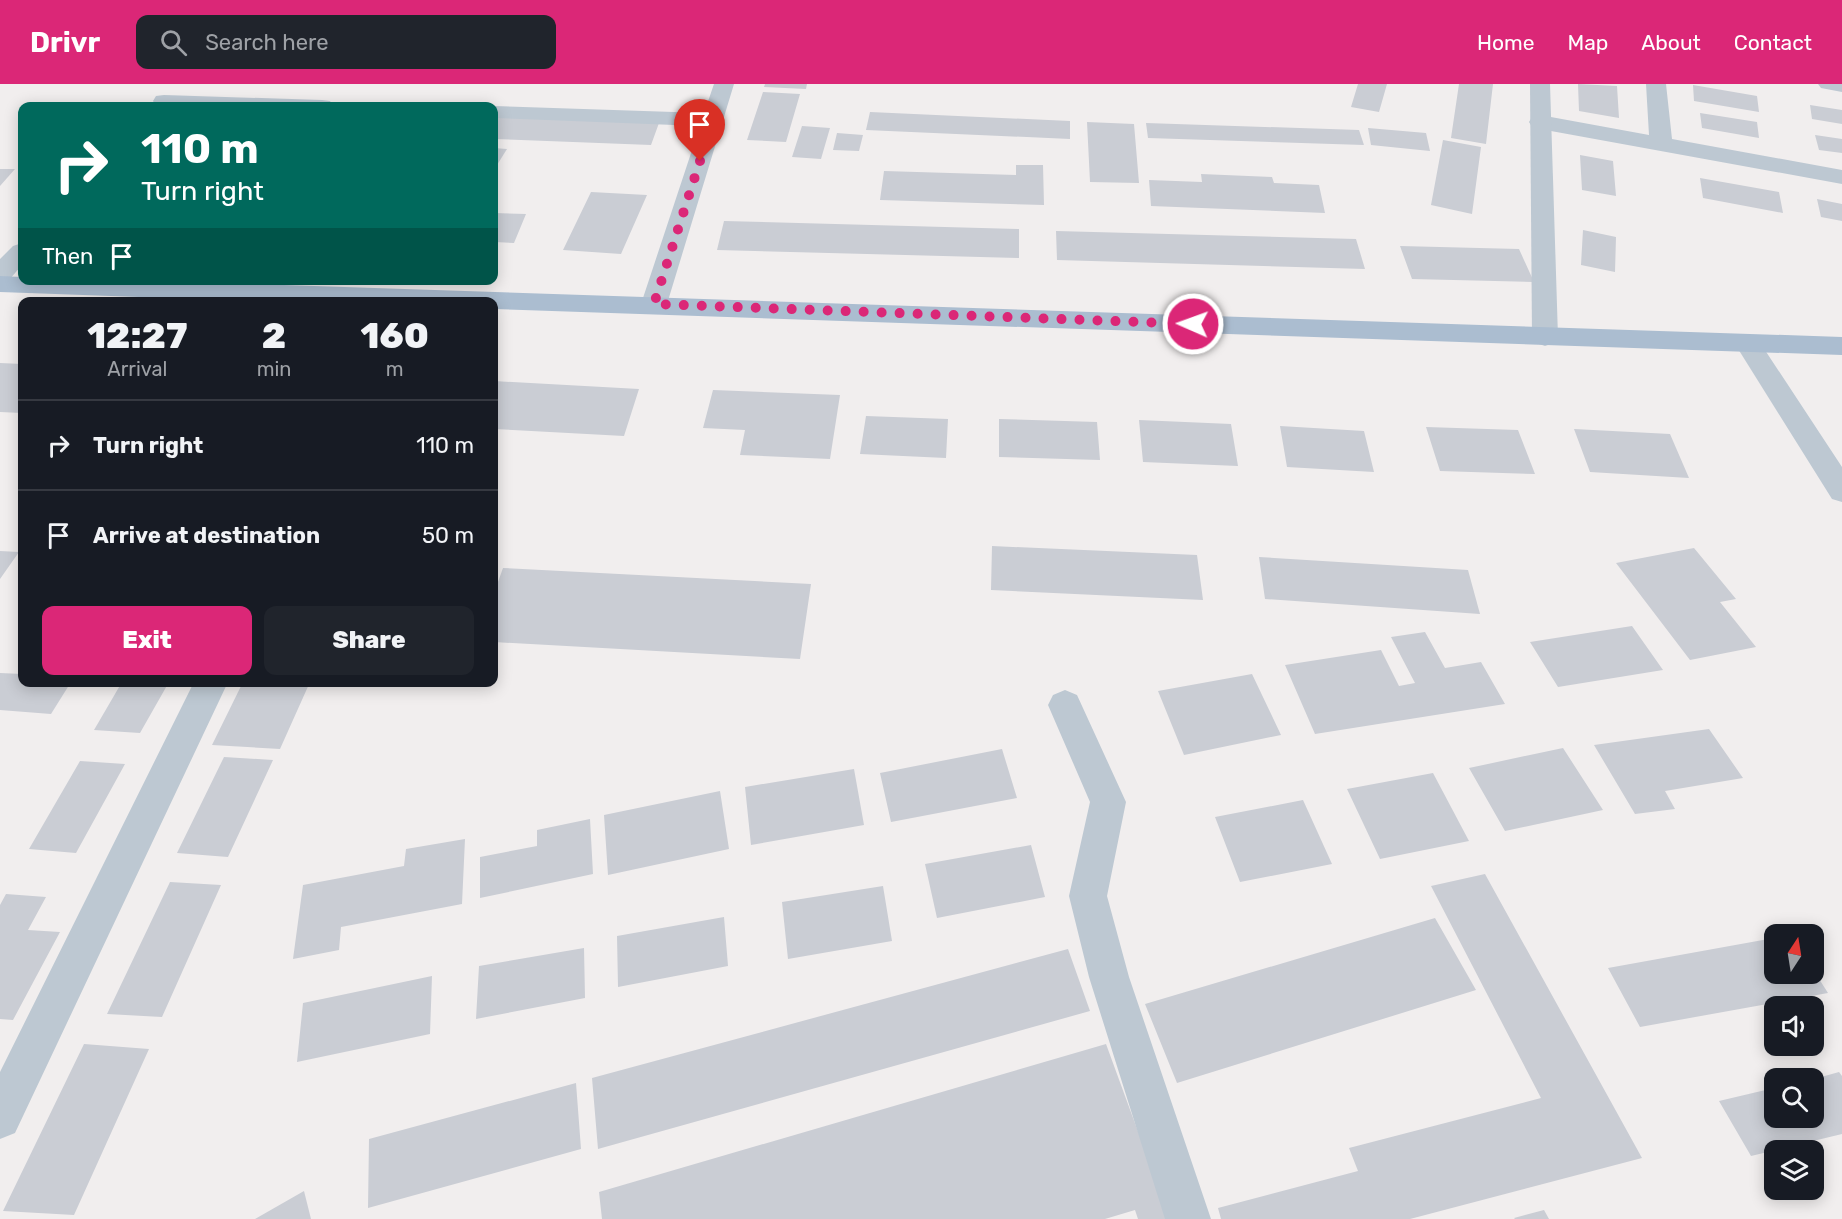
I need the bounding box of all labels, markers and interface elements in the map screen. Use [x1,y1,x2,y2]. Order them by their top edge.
search box [136,15,556,69]
text: Drivr [30,26,100,59]
icon: search [157,26,190,59]
text: Search here [205,29,329,56]
text: Home [1477,30,1534,55]
text: Map [1567,30,1608,55]
text: About [1641,30,1701,55]
text: Contact [1734,30,1812,55]
pin [674,99,725,161]
icon: arrive [683,108,716,141]
text: 110 m [141,124,259,174]
icon: right [42,126,120,204]
text: Turn right [141,175,264,207]
icon: arrive [105,240,138,273]
text: Then [42,243,93,270]
position arrow [1161,292,1225,356]
text: 12:27 [87,314,187,357]
text: 2 [262,314,286,357]
text: 160 [361,314,429,357]
text: Arrival [107,357,167,381]
text: min [257,357,291,381]
text: m [386,357,404,381]
icon: right [42,429,75,462]
text: Turn right [93,432,203,459]
text: 110 m [416,432,474,459]
icon: arrive [42,519,75,552]
text: Arrive at destination [93,522,320,549]
text: 50 m [422,522,474,549]
button: Exit [42,606,252,675]
button: Share [264,606,474,675]
north arrow [1764,924,1824,984]
map controls [1764,924,1824,1200]
button: sound [1764,996,1824,1056]
button: search [1764,1068,1824,1128]
button: layers [1764,1140,1824,1200]

